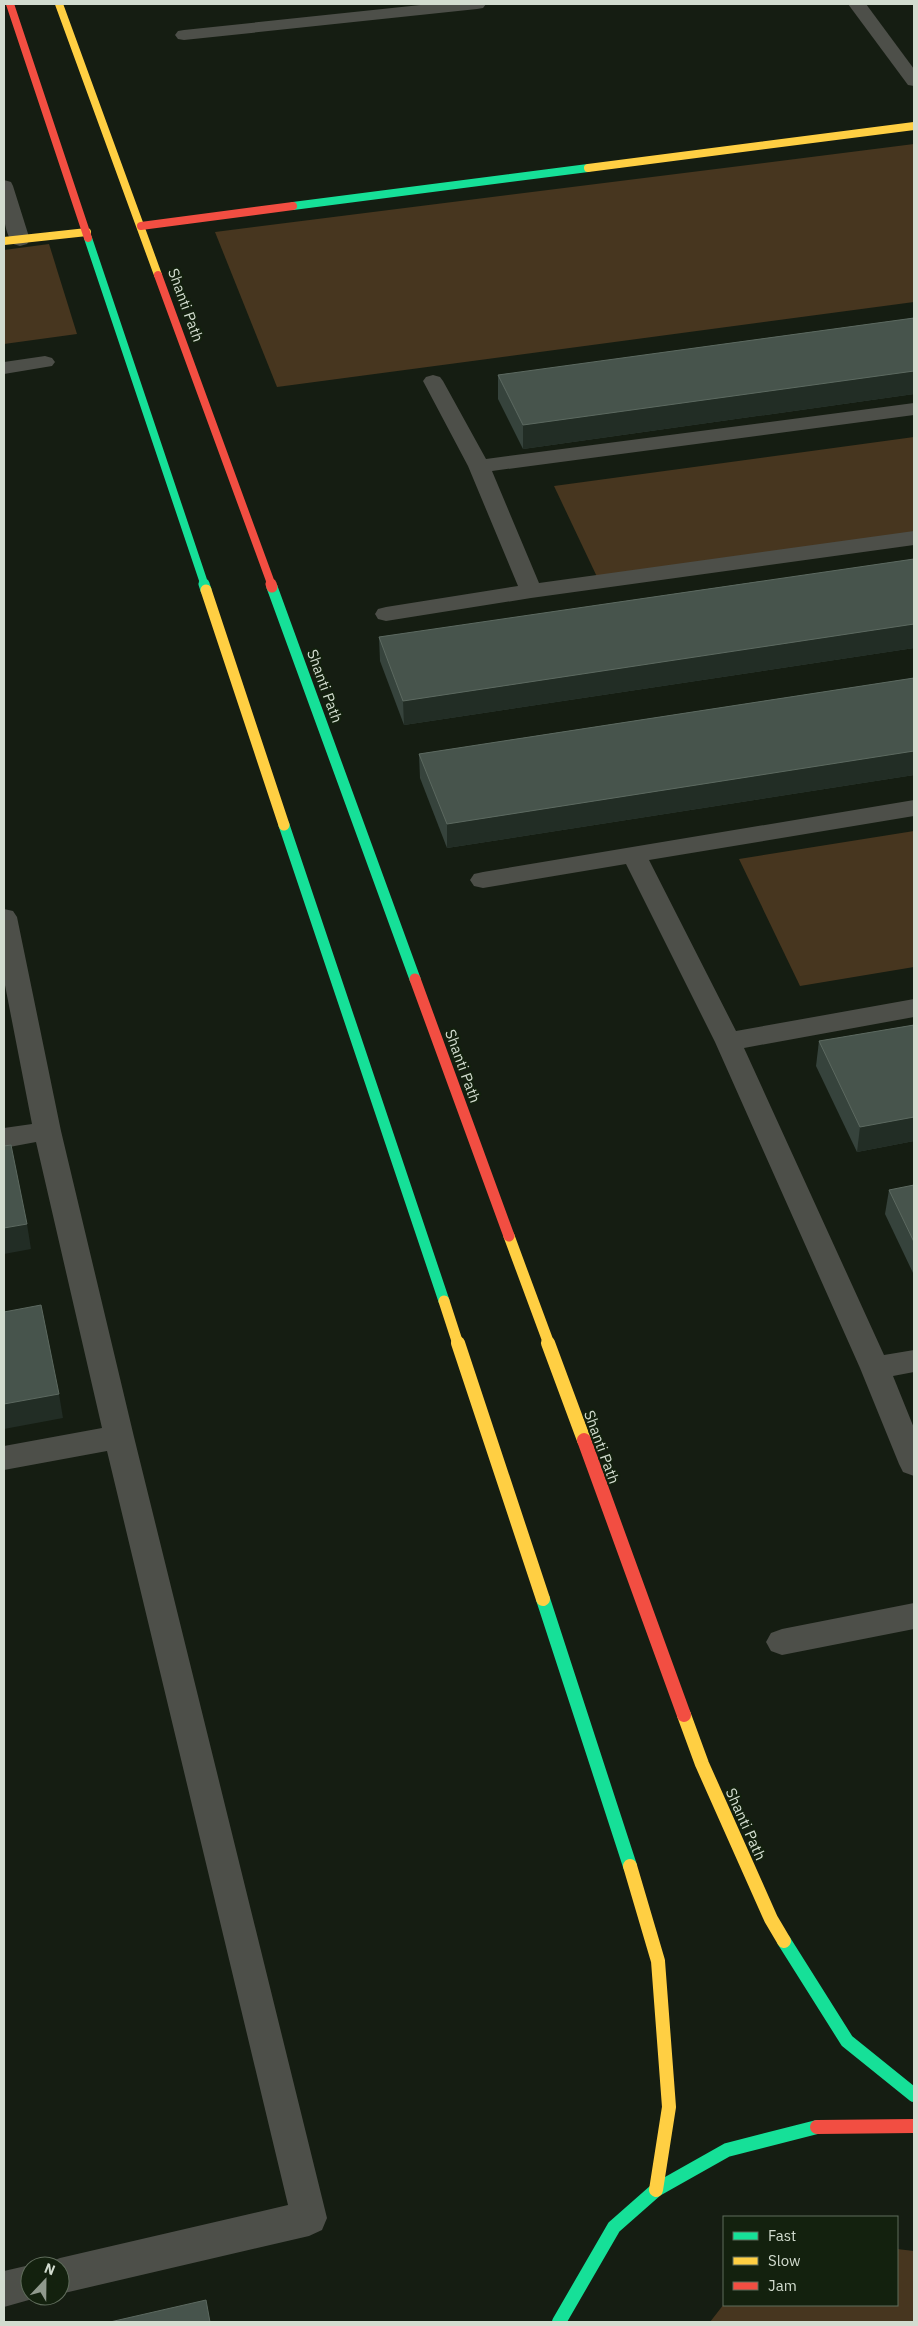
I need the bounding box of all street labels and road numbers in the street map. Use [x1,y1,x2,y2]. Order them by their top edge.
street label: Shanti Path [164,266,208,344]
street label: Shanti Path [303,647,347,725]
street label: Shanti Path [441,1027,485,1105]
street label: Shanti Path [580,1408,624,1486]
street label: Shanti Path [722,1785,770,1863]

